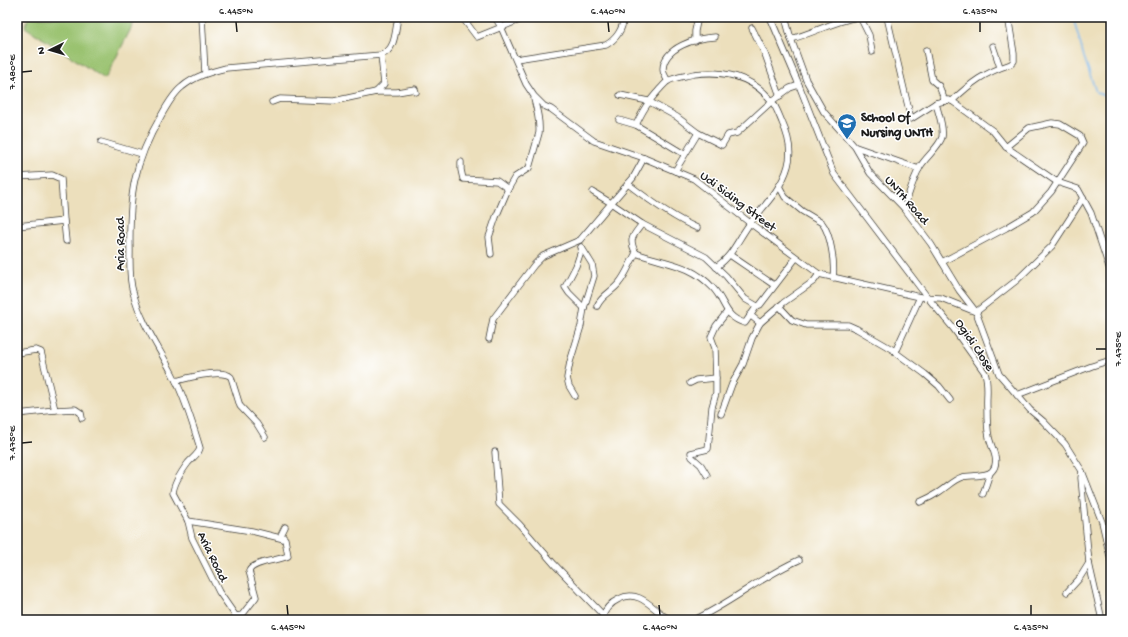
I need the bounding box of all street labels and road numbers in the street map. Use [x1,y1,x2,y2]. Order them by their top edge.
street label: Udi Siding Street [696,168,780,237]
street label: UNTH Road [881,173,932,229]
street label: Aria Road [114,216,129,271]
street label: Ogidi Close [951,316,997,375]
street label: Aria Road [193,530,231,586]

